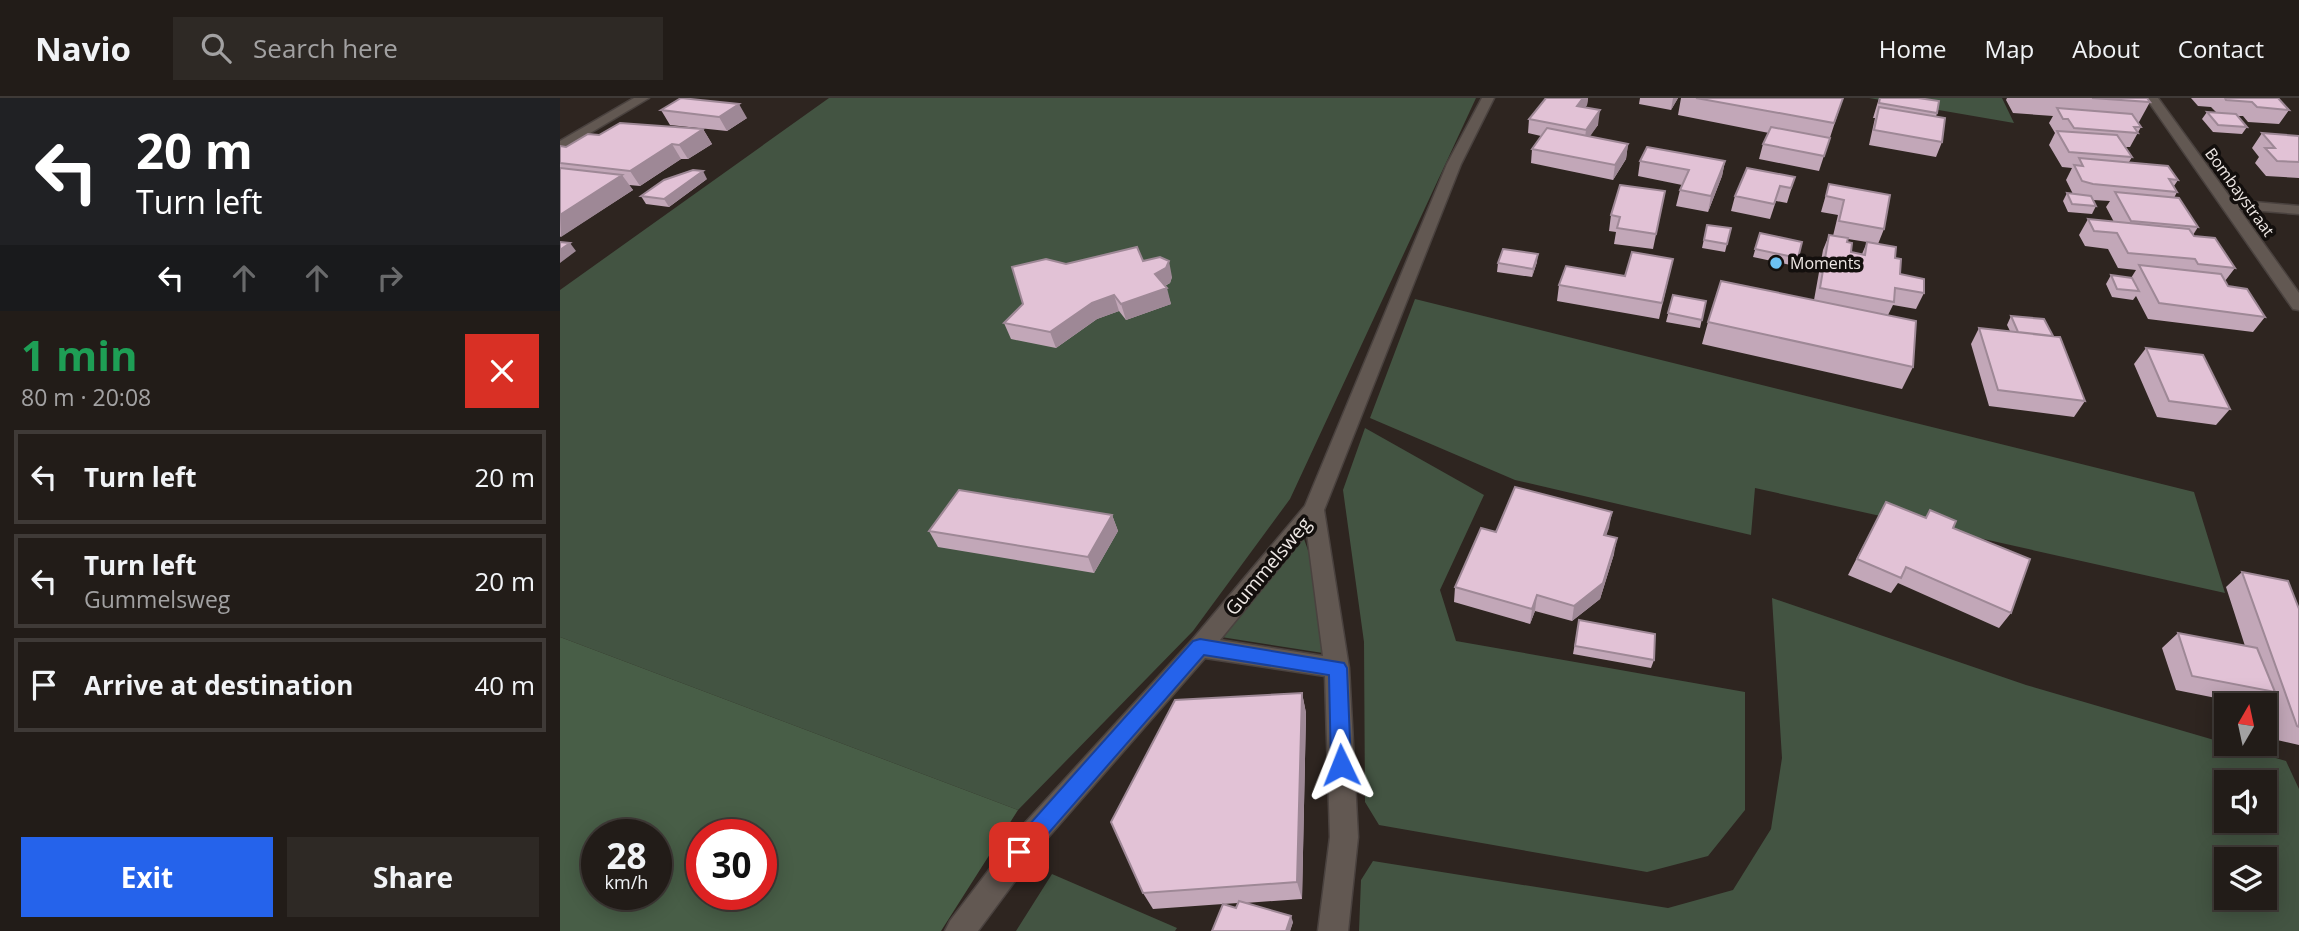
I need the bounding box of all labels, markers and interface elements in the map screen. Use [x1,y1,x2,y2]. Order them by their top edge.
search box [173,17,663,80]
text: Navio [35,26,131,71]
icon: search [197,29,235,67]
text: Search here [253,30,398,66]
text: Home [1879,32,1947,65]
text: Map [1985,32,2034,65]
text: About [2072,32,2140,65]
text: Contact [2178,32,2264,65]
text: 20 m [136,117,253,183]
icon: left [21,126,112,217]
street label: Bombaystraat [2200,143,2280,241]
text: Turn left [136,180,262,223]
place label: Moments [1790,252,1861,274]
marker: Moments [1768,255,1784,271]
icon: left [152,259,190,297]
icon: ahead [225,259,263,297]
icon: ahead [298,259,336,297]
icon: right [371,259,409,297]
text: 1 min [21,326,138,383]
button: close [465,334,539,408]
text: 80 m · 20:08 [21,381,151,413]
icon: left [25,458,63,496]
text: Turn left [84,459,196,495]
text: 20 m [474,459,535,495]
street label: Gummelsweg [1219,511,1317,621]
text: Turn left [84,547,196,583]
icon: left [25,562,63,600]
text: 20 m [474,563,535,599]
text: Gummelsweg [84,583,230,615]
icon: arrive [25,666,63,704]
text: Arrive at destination [84,667,353,703]
text: 40 m [474,667,535,703]
north arrow [2214,693,2277,756]
map controls [2214,693,2277,910]
position arrow [1304,728,1378,802]
button: sound [2214,770,2277,833]
speed limit sign: 30 [686,819,777,910]
pin [989,822,1049,882]
text: 28 [606,832,647,879]
icon: arrive [1000,833,1038,871]
button: Exit [21,837,273,917]
button: Share [287,837,539,917]
button: layers [2214,847,2277,910]
text: km/h [605,870,648,894]

